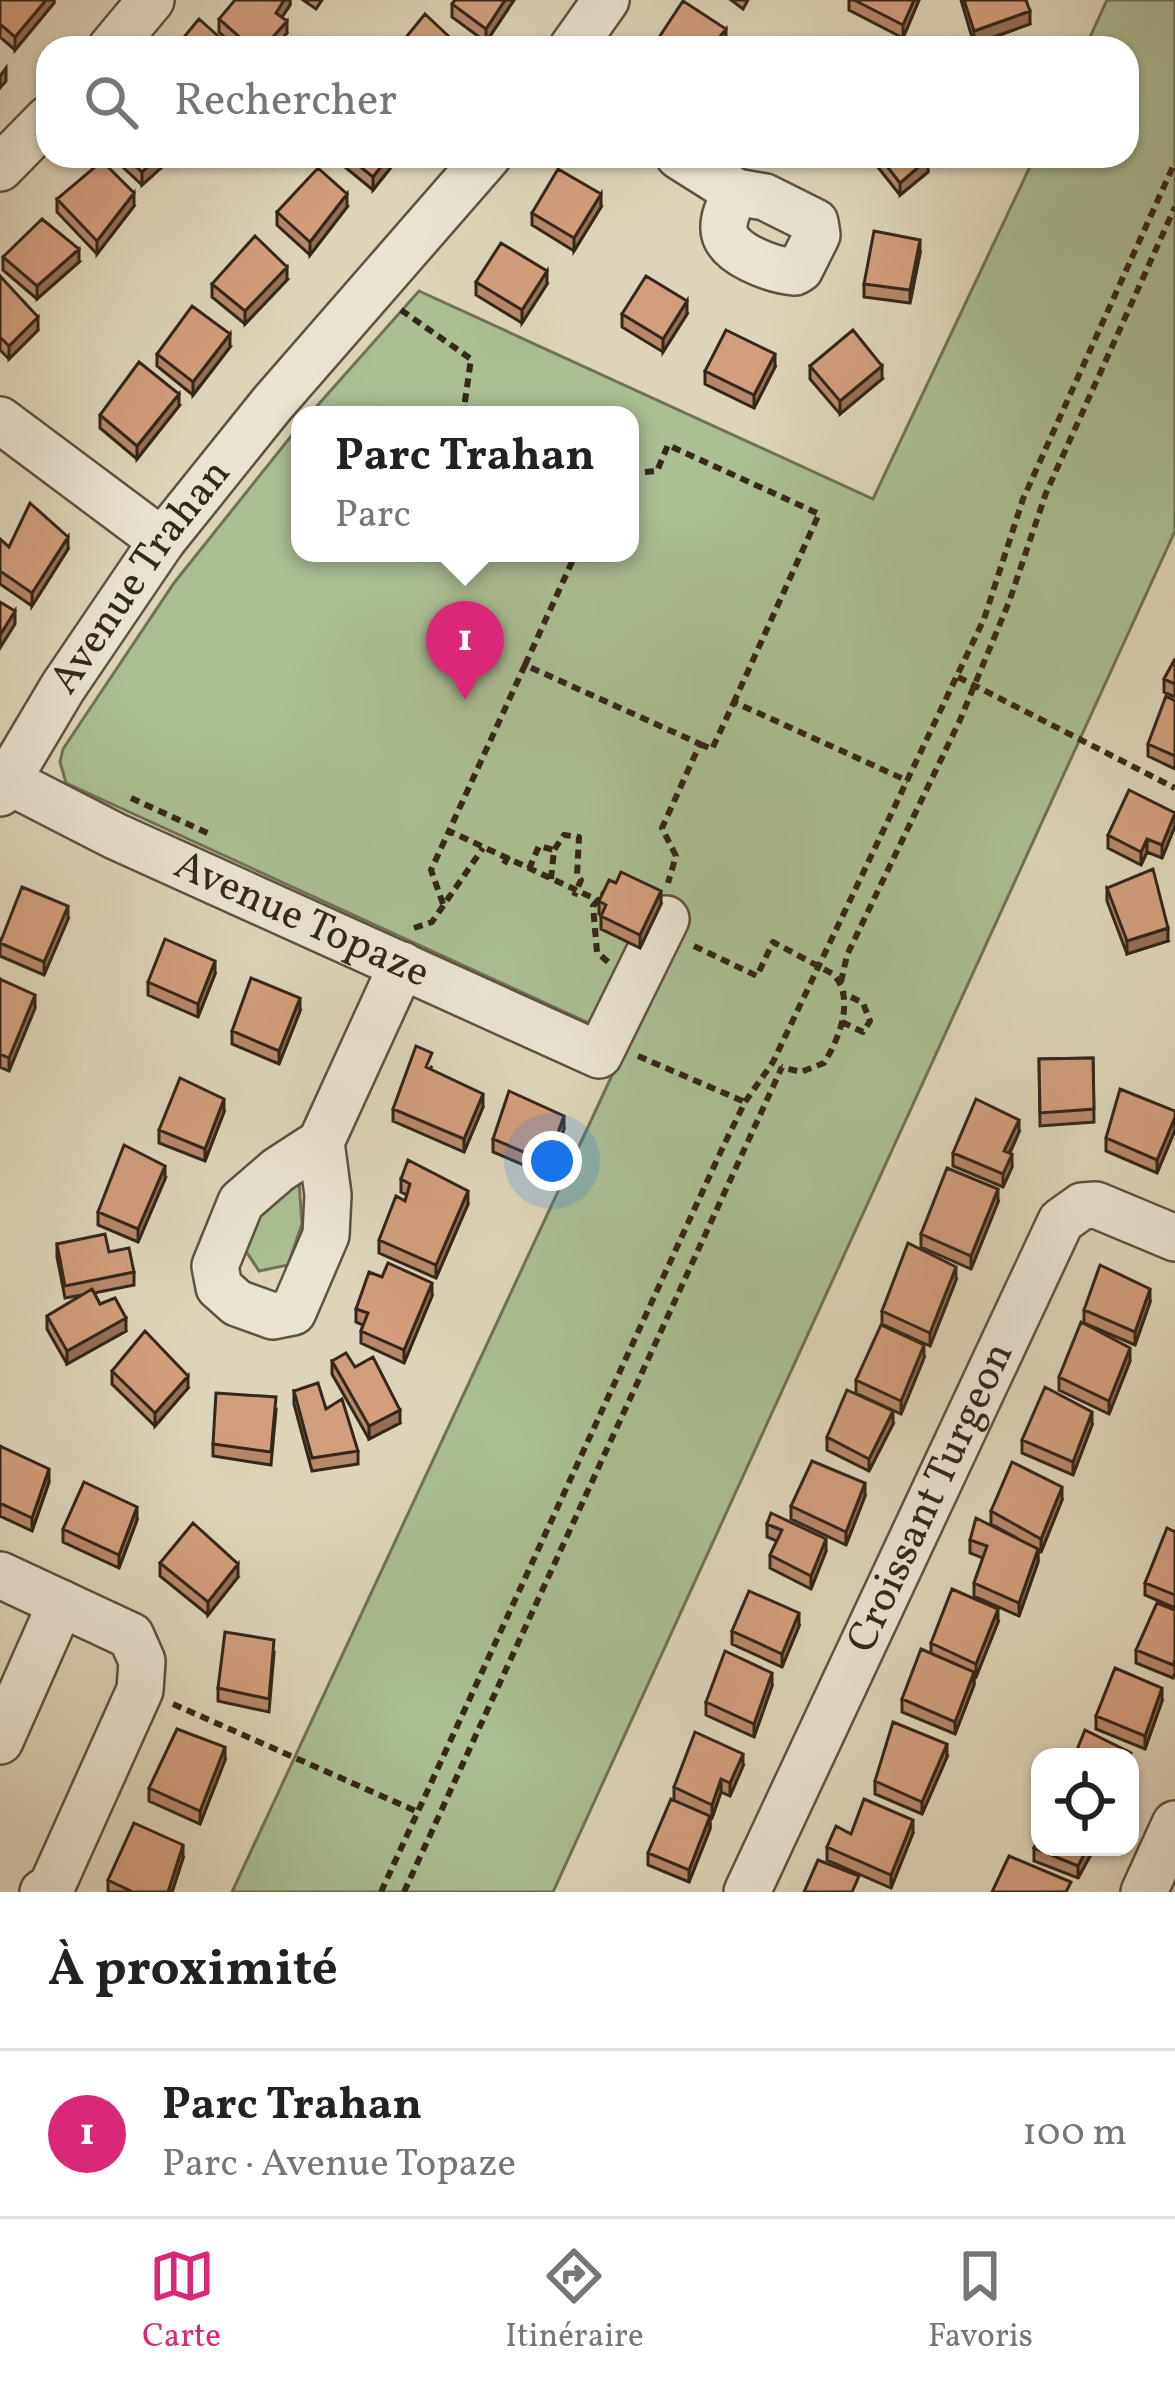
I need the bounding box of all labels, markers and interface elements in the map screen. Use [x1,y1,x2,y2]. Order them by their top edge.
search box [36,36,1139,168]
icon: search [78,69,144,135]
text: Rechercher [174,71,397,134]
popup [291,406,639,562]
text: Parc Trahan [335,426,595,489]
street label: Avenue Trahan [36,447,246,707]
text: Parc [335,489,411,543]
pin: 1 [426,601,504,700]
street label: Avenue Topaze [164,837,439,1004]
your location [522,1131,582,1191]
street label: Croissant Turgeon [833,1333,1029,1663]
map controls [1031,1748,1139,1856]
button: locate [1031,1748,1139,1856]
text: À proximité [48,1935,338,2006]
text: Parc Trahan [162,2075,422,2138]
text: 1 [79,2107,95,2161]
text: 100 m [1022,2107,1127,2161]
text: Parc · Avenue Topaze [162,2138,516,2192]
tab: Carte [142,2243,221,2361]
tab: Itinéraire [505,2243,644,2361]
tab: Favoris [928,2243,1033,2361]

